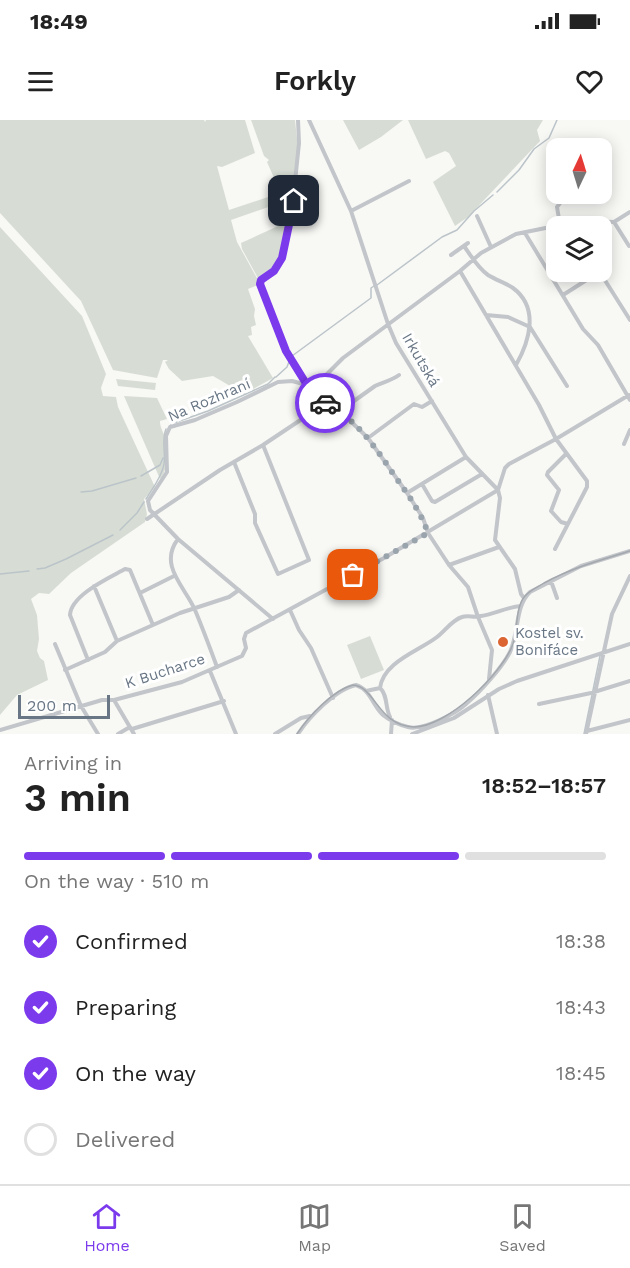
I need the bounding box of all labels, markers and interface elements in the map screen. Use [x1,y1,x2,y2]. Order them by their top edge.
text: 18:49 [30,9,88,34]
icon: menu [24,65,57,98]
text: Forkly [274,65,356,97]
icon: heart [573,65,606,98]
north arrow [546,138,612,204]
map controls [546,138,612,282]
pin [268,175,319,226]
icon: home [277,184,310,217]
button: layers [546,216,612,282]
street label: Irkutská [398,330,444,391]
courier [295,373,355,433]
street label: Na Rozhraní [165,375,253,425]
icon: car [309,387,342,420]
pin [327,549,378,600]
icon: bag [336,558,369,591]
place label: Kostel sv. Bonifáce [515,624,584,659]
marker: Kostel sv. Bonifáce [496,635,510,649]
street label: K Bucharce [123,650,207,692]
scale bar [18,692,110,720]
text: 200 m [27,696,77,715]
text: Arriving in [24,751,122,775]
text: 18:52–18:57 [482,773,606,798]
text: 3 min [24,775,131,820]
text: On the way · 510 m [24,869,209,893]
icon: check [24,925,57,958]
text: Confirmed [75,929,188,954]
text: 18:38 [556,929,606,953]
icon: check [24,991,57,1024]
text: Preparing [75,995,176,1020]
text: 18:43 [556,995,606,1019]
icon: check [24,1057,57,1090]
text: On the way [75,1061,196,1086]
text: 18:45 [556,1061,606,1085]
text: Delivered [75,1127,175,1152]
tab: Home [84,1200,130,1255]
tab: Map [298,1200,331,1255]
tab: Saved [499,1200,546,1255]

